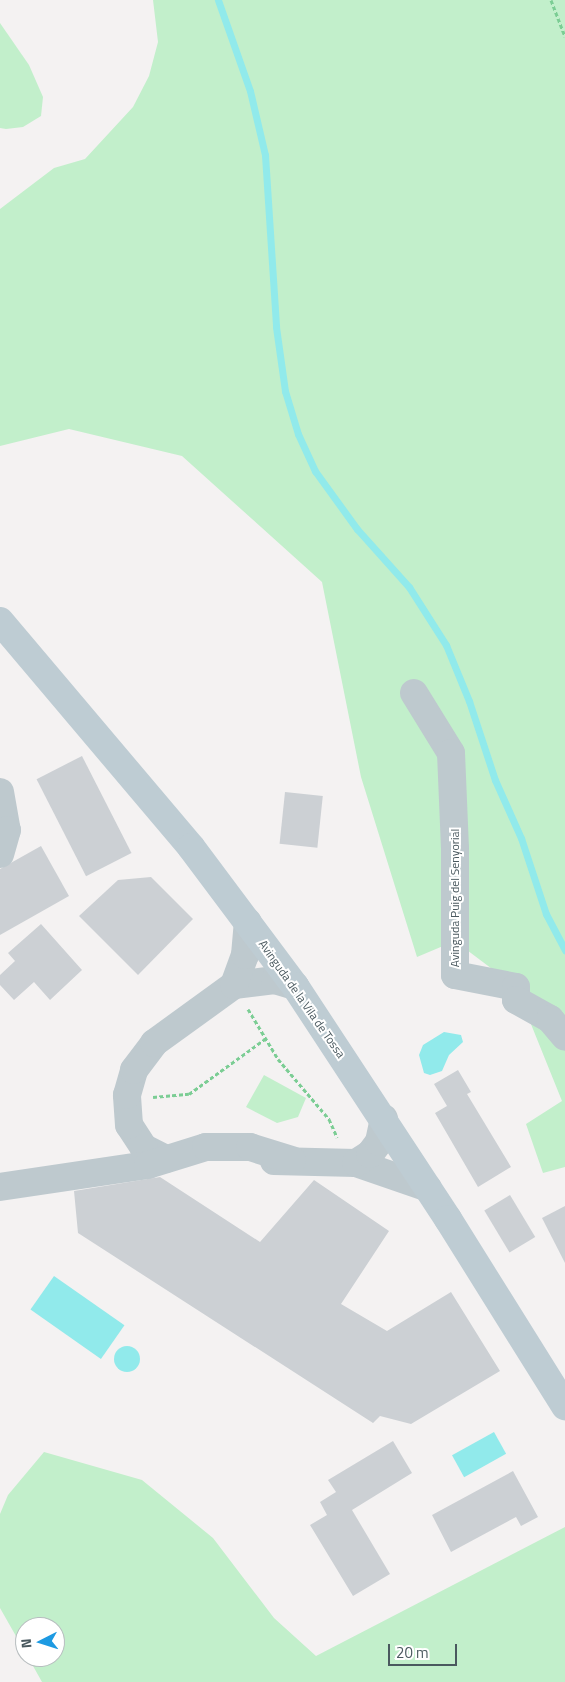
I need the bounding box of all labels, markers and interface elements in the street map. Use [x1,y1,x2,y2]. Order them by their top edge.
street label: Avinguda Puig del Senyorial [448,829,462,967]
street label: Avinguda de la Vila de Tossa [256,937,348,1061]
north arrow [15,1617,65,1667]
scale bar [390,1634,459,1666]
text: N [15,1638,36,1649]
text: 20 m [396,1641,429,1664]

